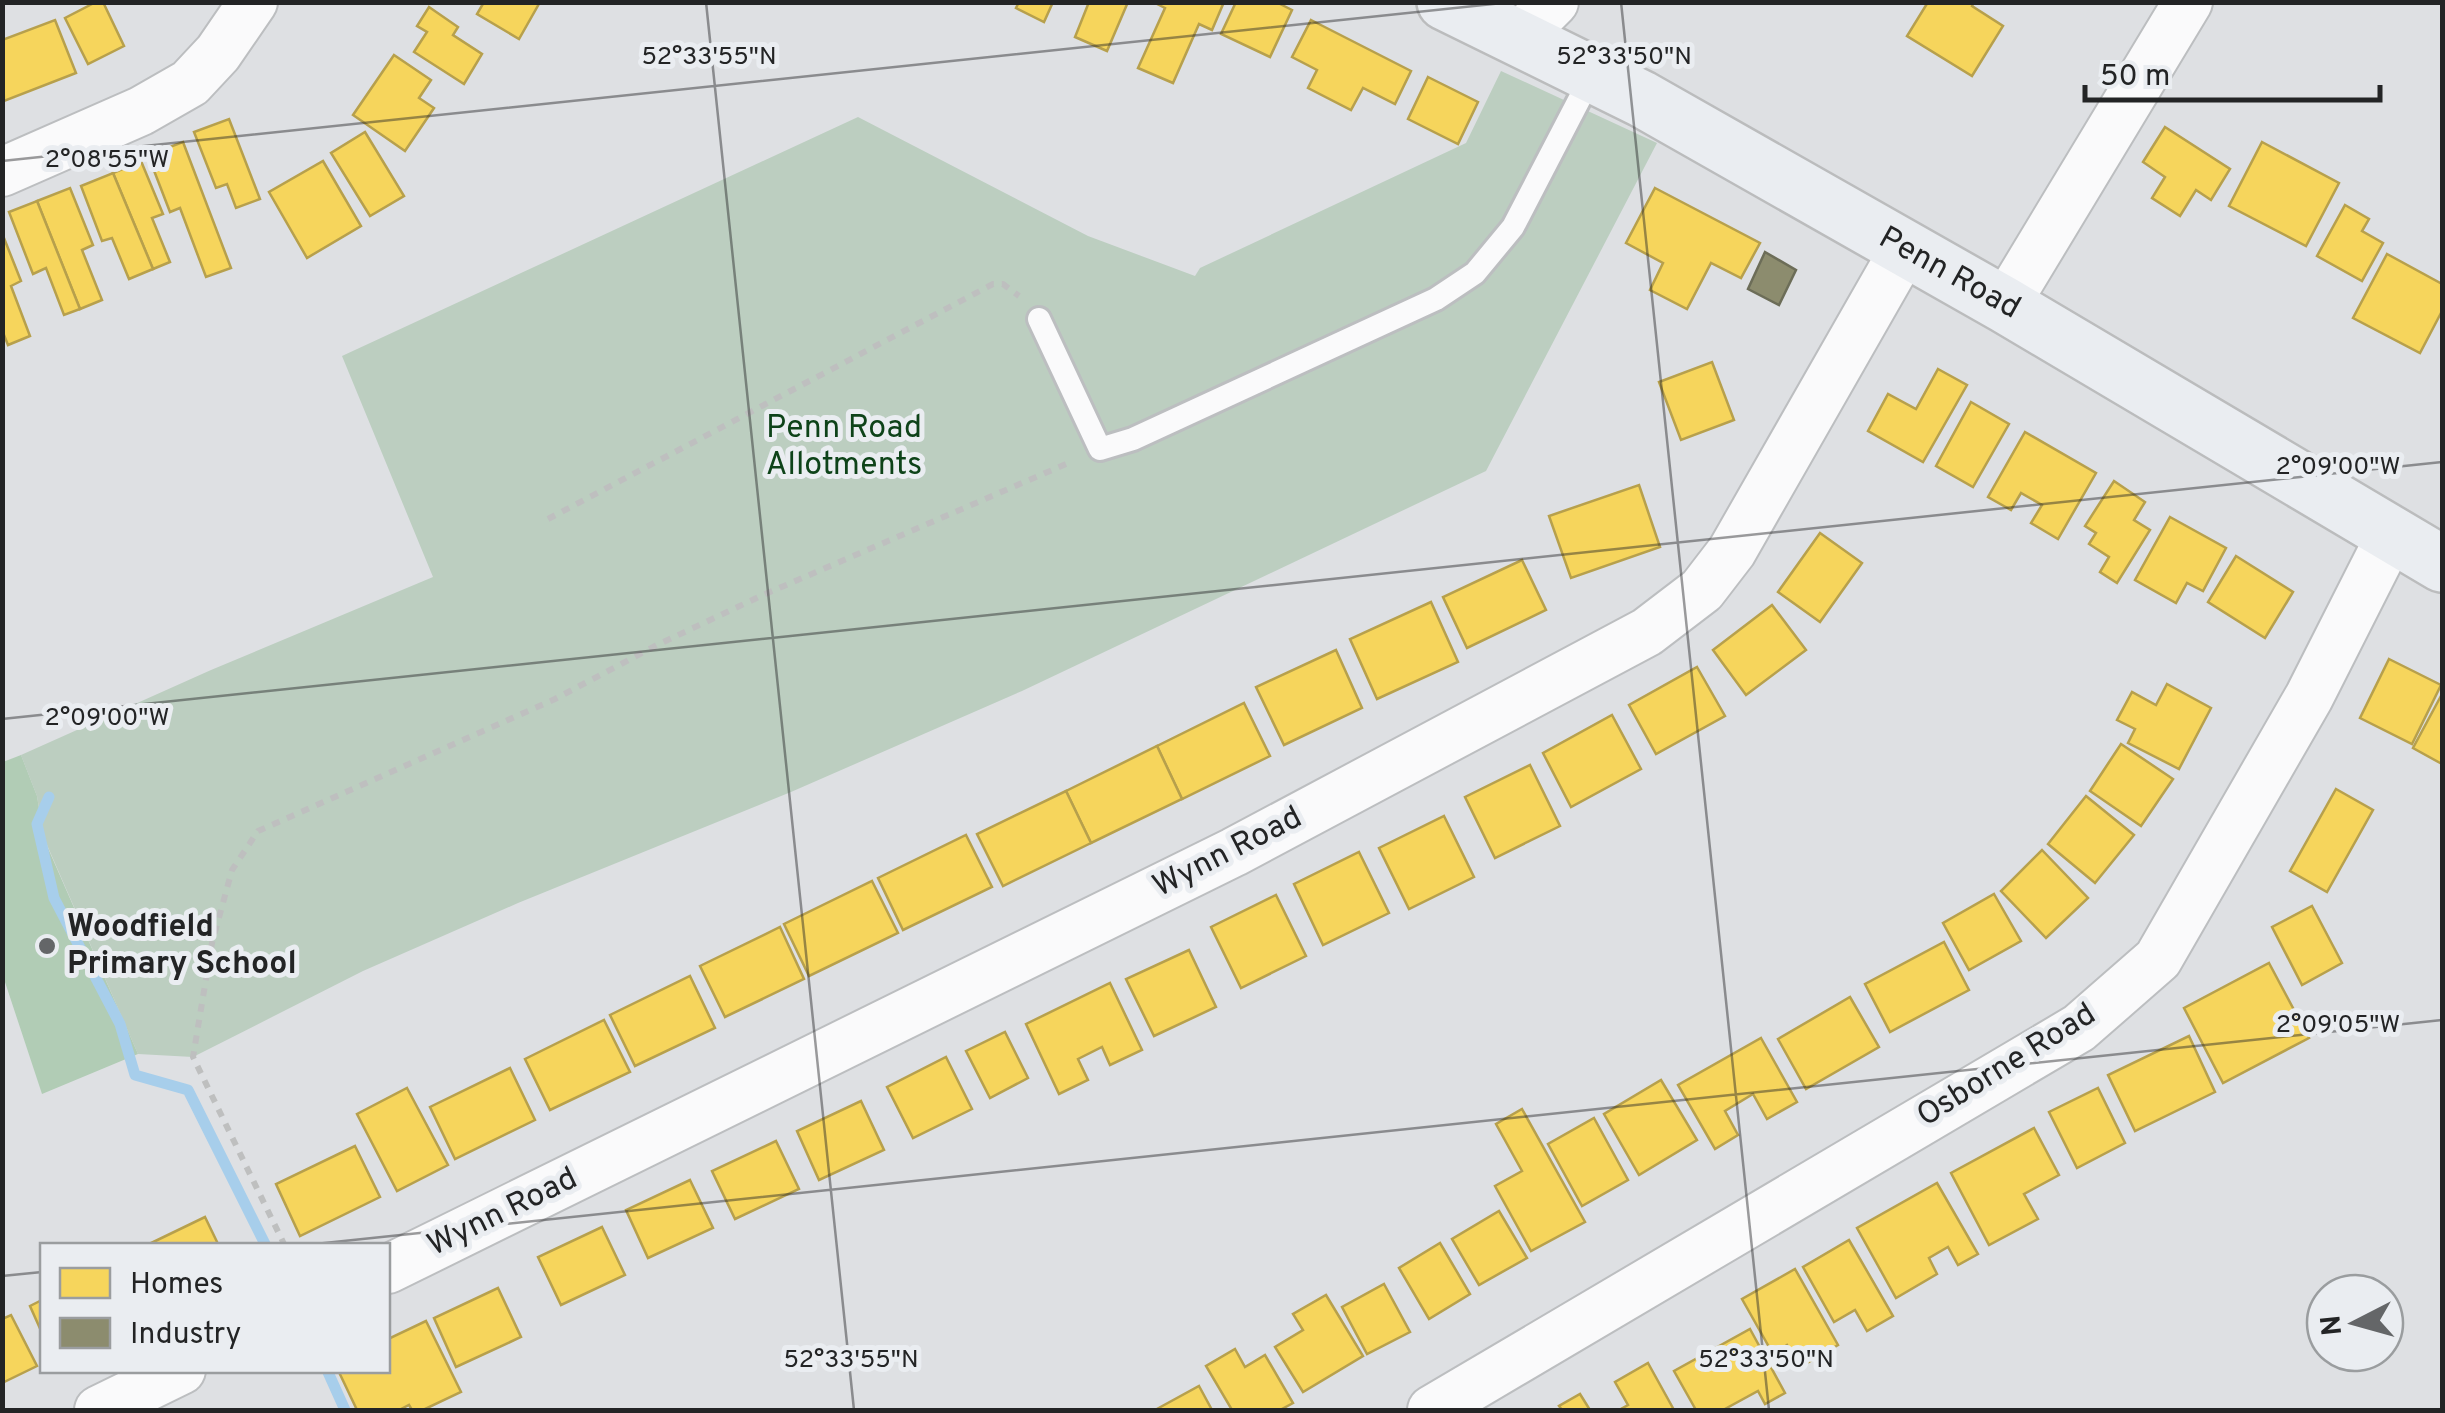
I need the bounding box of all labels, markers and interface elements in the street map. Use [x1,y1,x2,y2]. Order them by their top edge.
scale bar [2085,40,2380,102]
text: 52°33'55"N [641,42,777,74]
text: 52°33'50"N [1556,42,1692,74]
text: 50 m [2100,59,2170,96]
text: 2°08'55"W [45,145,169,177]
street label: Penn Road [1871,219,2027,329]
park label: Penn Road Allotments [766,409,922,486]
text: 2°09'00"W [2276,452,2400,484]
text: 2°09'00"W [45,703,169,735]
street label: Wynn Road [1147,798,1309,908]
place label: Woodfield Primary School [67,908,297,985]
marker: Woodfield Primary School [36,935,58,957]
street label: Osborne Road [1910,995,2104,1137]
text: 2°09'05"W [2276,1010,2400,1042]
street label: Wynn Road [421,1160,585,1266]
legend [40,1243,390,1373]
text: Homes [130,1267,223,1304]
north arrow [2305,1273,2405,1373]
text: N [2314,1313,2352,1337]
text: Industry [130,1317,241,1354]
text: 52°33'55"N [783,1345,919,1377]
text: 52°33'50"N [1698,1345,1834,1377]

